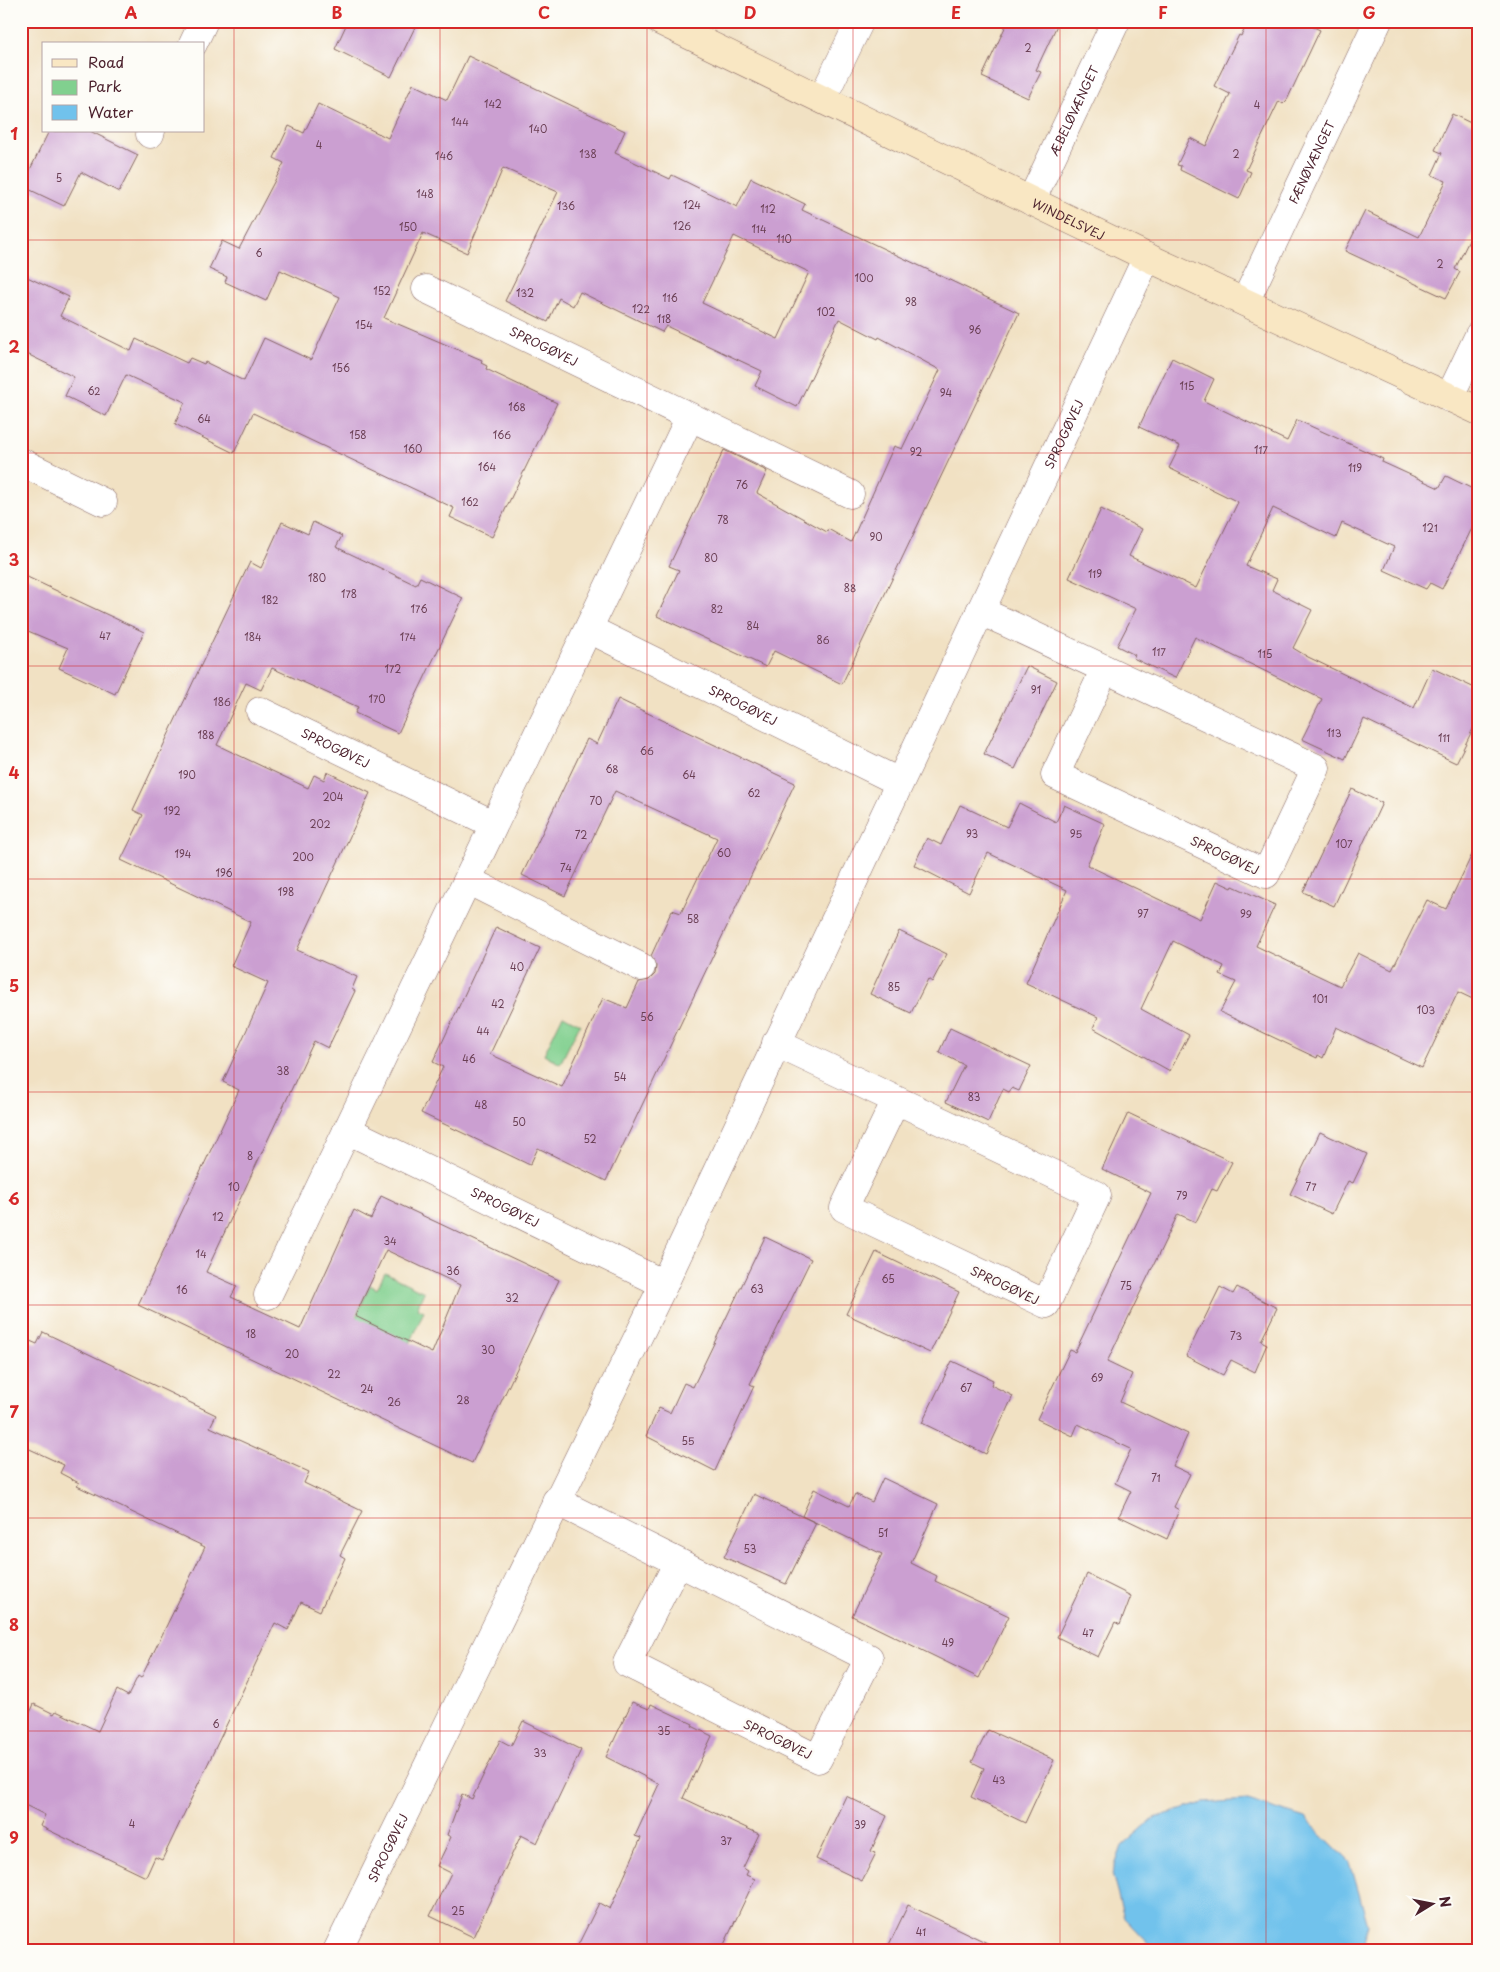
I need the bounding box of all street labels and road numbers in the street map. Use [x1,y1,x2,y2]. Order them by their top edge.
street label: ÆBELØVÆNGET [1045,62,1103,159]
street label: FÆNØVÆNGET [1284,116,1339,207]
street label: WINDELSVEJ [1029,194,1108,244]
street label: SPROGØVEJ [506,322,581,370]
street label: SPROGØVEJ [1040,397,1088,472]
street label: SPROGØVEJ [706,681,781,730]
street label: SPROGØVEJ [298,723,373,772]
street label: SPROGØVEJ [1187,831,1263,879]
street label: SPROGØVEJ [468,1183,543,1231]
street label: SPROGØVEJ [967,1261,1043,1309]
street label: SPROGØVEJ [741,1715,815,1763]
street label: SPROGØVEJ [363,1810,412,1885]

